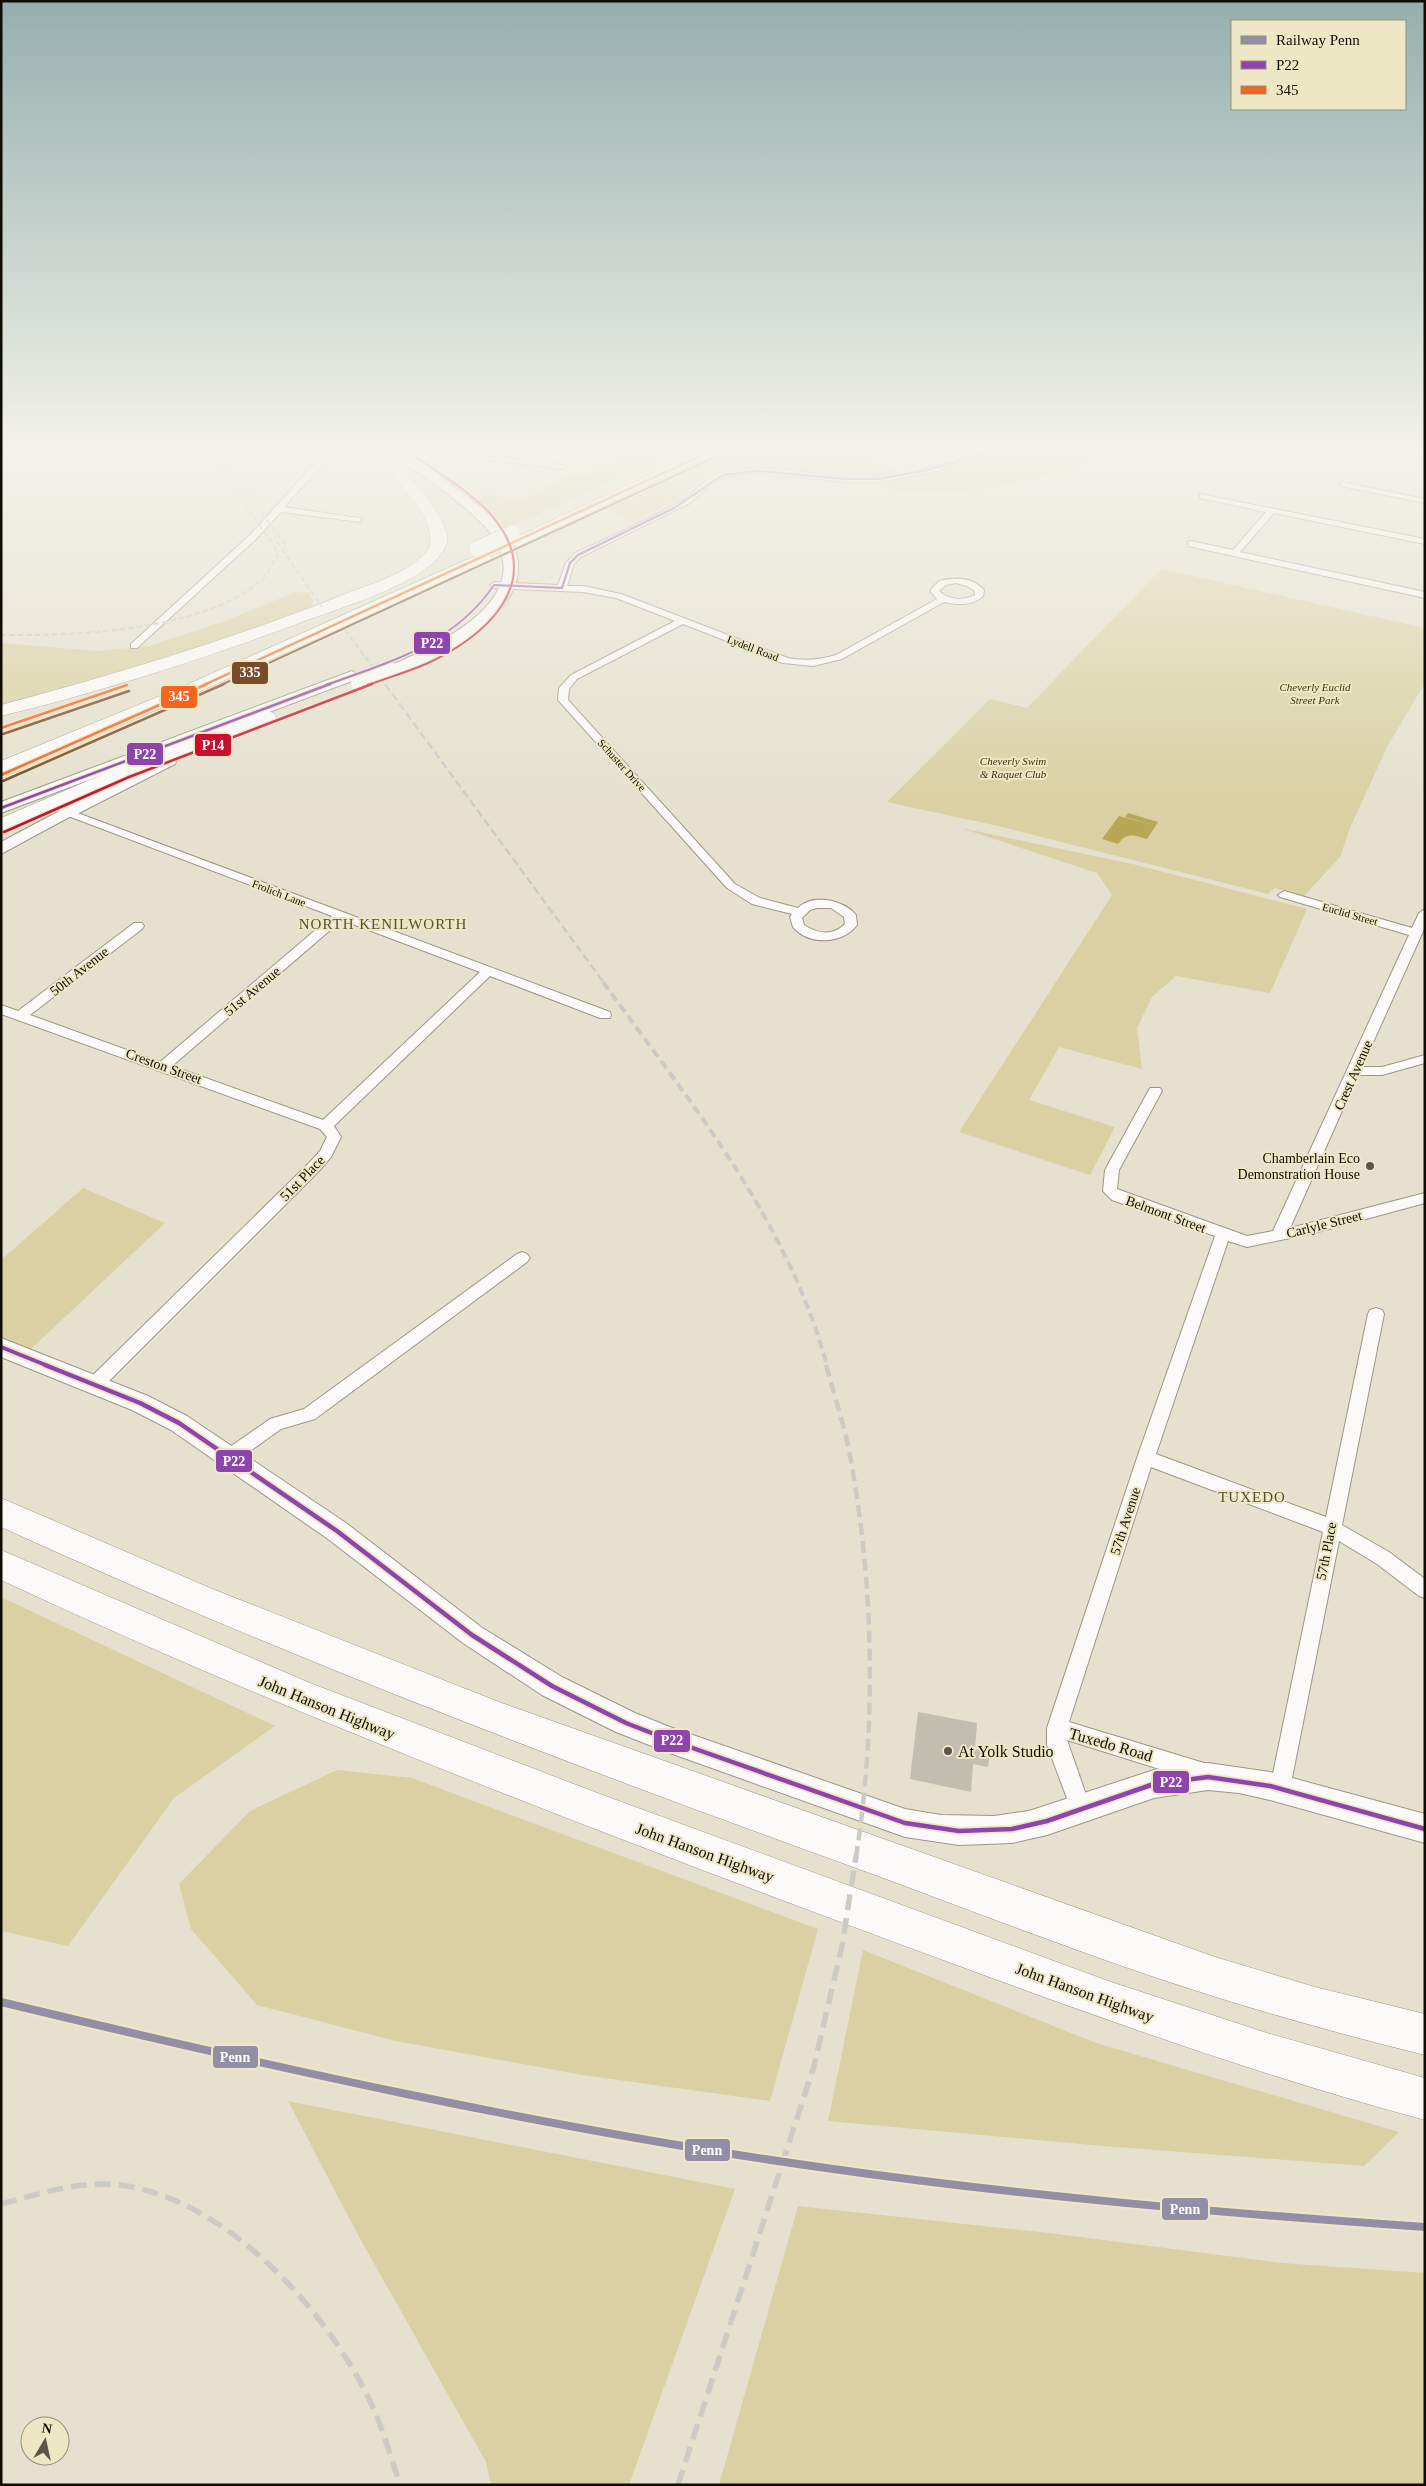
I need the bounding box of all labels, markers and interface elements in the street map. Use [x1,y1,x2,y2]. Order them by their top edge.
legend [1231,20,1406,110]
text: Railway Penn [1276,32,1360,48]
text: P22 [1276,57,1299,73]
text: 345 [1276,82,1299,98]
line badge: P22 [413,631,451,655]
street label: Lydell Road [726,633,781,663]
text: P22 [421,636,443,651]
line badge: 335 [231,661,269,685]
text: 335 [240,665,261,680]
park label: Cheverly Euclid Street Park [1279,681,1351,706]
line badge: 345 [160,685,198,709]
text: 345 [169,689,190,704]
line badge: P14 [194,733,232,757]
street label: Schuster Drive [596,737,649,794]
text: P14 [202,738,224,753]
line badge: P22 [126,742,164,766]
text: P22 [134,747,156,762]
park label: Cheverly Swim & Raquet Club [980,755,1047,780]
street label: Frolich Lane [250,877,308,909]
street label: Euclid Street [1321,900,1379,928]
district label: NORTH KENILWORTH [299,916,467,932]
street label: 50th Avenue [47,944,112,999]
street label: 51st Avenue [221,964,283,1019]
street label: Crest Avenue [1331,1038,1376,1112]
street label: Creston Street [124,1046,204,1087]
place label: Chamberlain Eco Demonstration House [1238,1151,1360,1182]
street label: 51st Place [277,1153,328,1204]
marker: Chamberlain Eco Demonstration House [1364,1160,1376,1172]
street label: Belmont Street [1124,1193,1208,1236]
street label: Carlyle Street [1285,1208,1364,1241]
line badge: P22 [215,1449,253,1473]
text: P22 [223,1454,245,1469]
street label: 57th Avenue [1108,1485,1143,1557]
district label: TUXEDO [1218,1489,1286,1505]
street label: 57th Place [1314,1521,1339,1581]
street label: John Hanson Highway [256,1672,398,1744]
street label: Tuxedo Road [1067,1724,1155,1765]
line badge: P22 [653,1729,691,1753]
text: P22 [661,1733,683,1748]
place label: At Yolk Studio [958,1743,1054,1760]
marker: At Yolk Studio [942,1745,954,1757]
line badge: P22 [1152,1770,1190,1794]
text: P22 [1160,1775,1182,1790]
street label: John Hanson Highway [633,1820,776,1886]
street label: John Hanson Highway [1013,1960,1156,2026]
line badge: Penn [212,2045,259,2069]
text: Penn [220,2050,250,2065]
line badge: Penn [684,2138,731,2162]
text: Penn [692,2143,722,2158]
line badge: Penn [1161,2197,1209,2221]
text: Penn [1170,2202,1200,2217]
north arrow [20,2416,70,2466]
text: N [41,2420,53,2437]

